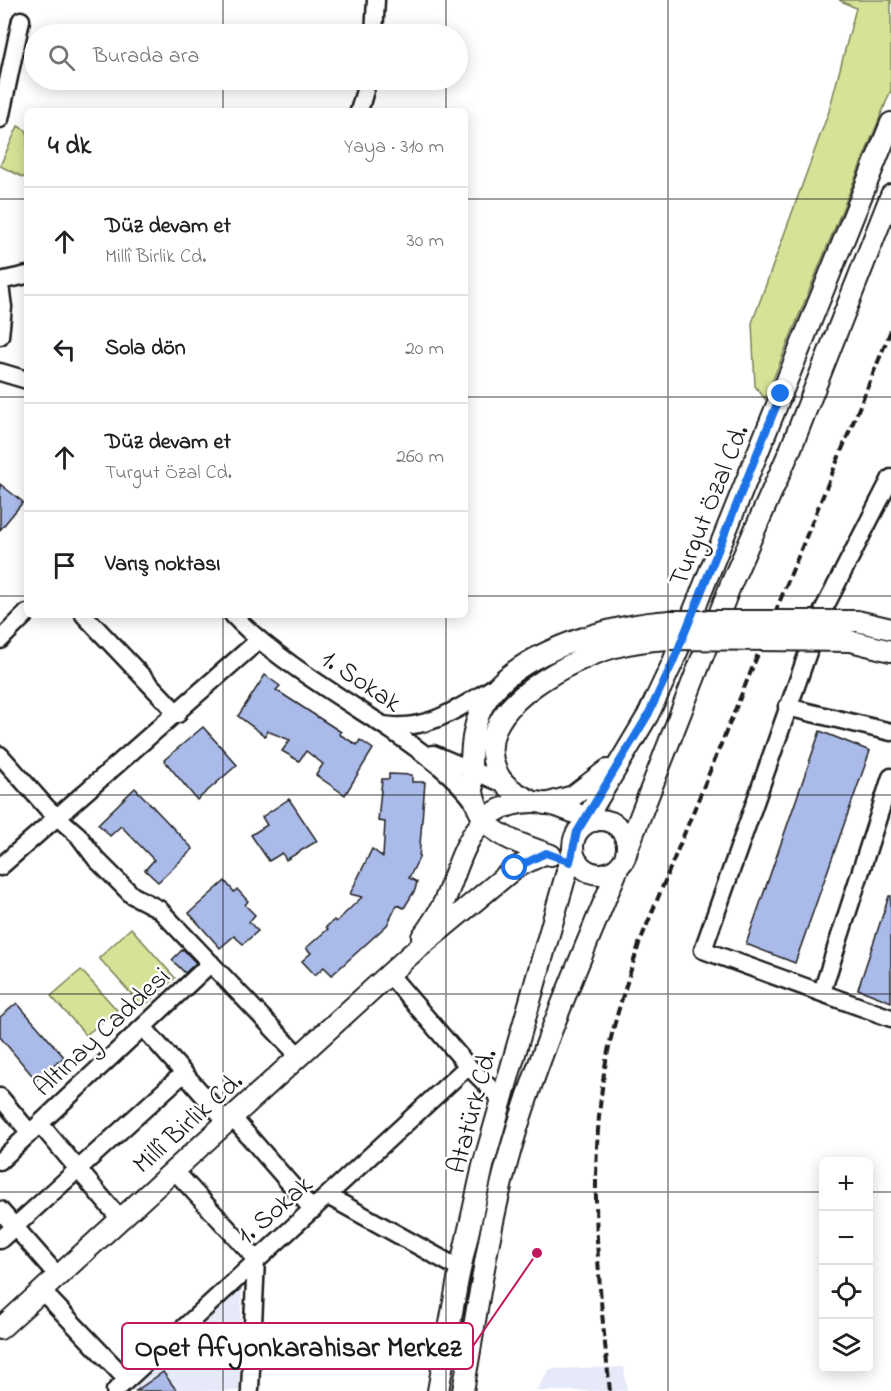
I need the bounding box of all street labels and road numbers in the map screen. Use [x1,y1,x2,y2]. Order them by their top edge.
street label: Turgut Özal Cd. [660,419,760,593]
street label: 1. Sokak [313,641,409,723]
street label: Altınay Caddesi [25,959,180,1107]
street label: Atatürk Cd. [438,1045,509,1178]
street label: Millî Birlik Cd. [125,1064,253,1184]
street label: 1. Sokak [229,1167,322,1255]

